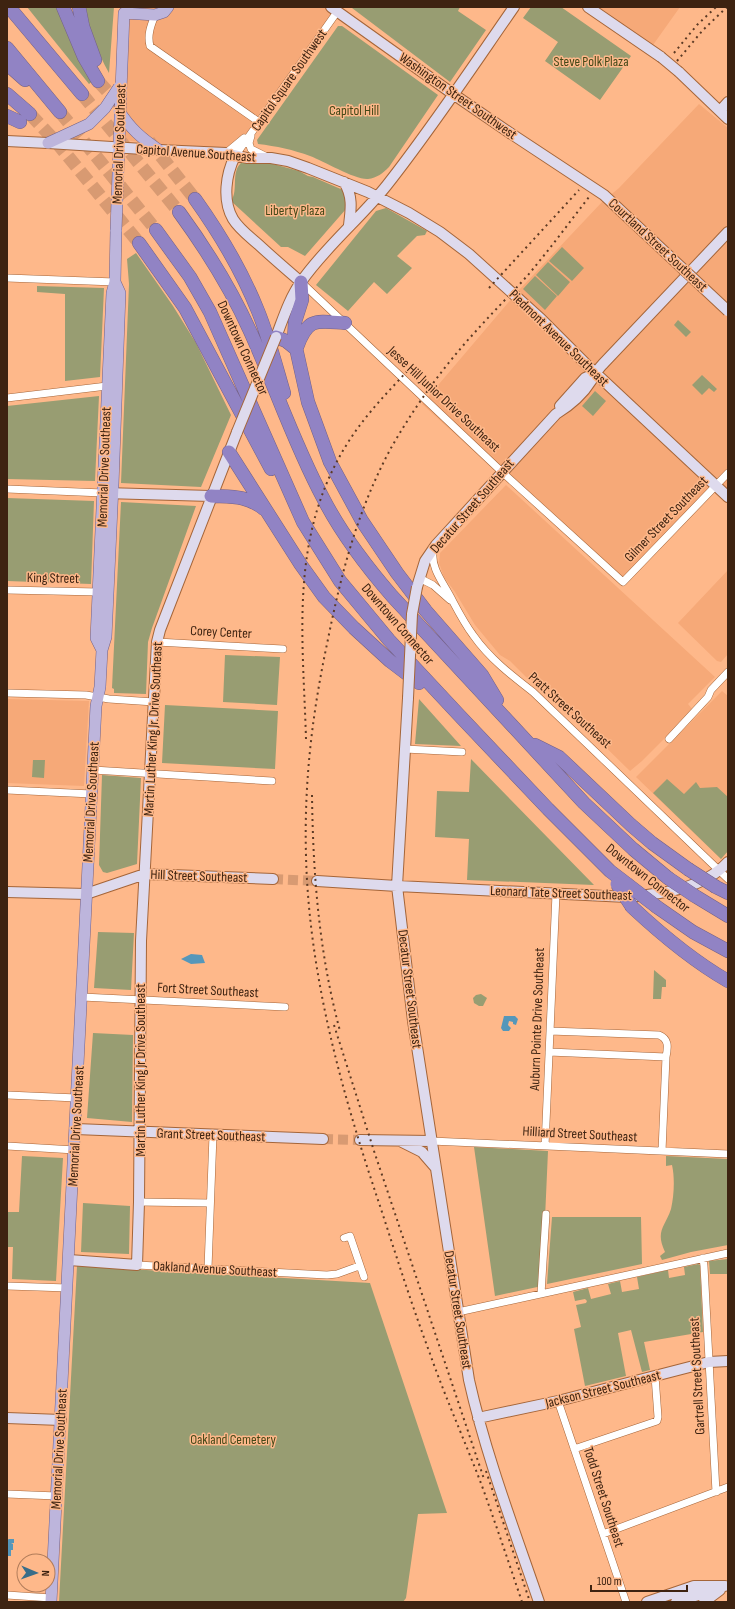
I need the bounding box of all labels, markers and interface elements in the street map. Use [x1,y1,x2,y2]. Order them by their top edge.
street label: Capitol Square Southwest [247,26,331,134]
street label: Washington Street Southwest [396,49,520,143]
park label: Steve Polk Plaza [553,53,629,70]
street label: Memorial Drive Southeast [108,83,130,205]
park label: Capitol Hill [329,102,379,119]
street label: Capitol Avenue Southeast [136,140,256,166]
street label: Courtland Street Southeast [605,195,711,295]
park label: Liberty Plaza [265,202,325,219]
street label: Piedmont Avenue Southeast [506,286,612,390]
street label: Downtown Connector [214,298,272,398]
street label: Jesse Hill Junior Drive Southeast [383,342,504,456]
street label: Memorial Drive Southeast [93,406,115,528]
street label: Decatur Street Southeast [426,455,518,557]
street label: Gilmer Street Southeast [621,472,711,566]
street label: King Street [27,569,79,587]
street label: Downtown Connector [358,580,438,668]
street label: Corey Center [190,622,252,642]
street label: Martin Luther King Jr. Drive Southeast [140,641,166,817]
street label: Pratt Street Southeast [525,668,615,752]
street label: Memorial Drive Southeast [79,741,103,863]
street label: Downtown Connector [603,840,693,916]
street label: Hill Street Southeast [150,866,248,886]
street label: Leonard Tate Street Southeast [490,882,632,904]
street label: Decatur Street Southeast [394,929,426,1049]
street label: Auburn Pointe Drive Southeast [526,947,548,1092]
street label: Fort Street Southeast [157,979,259,1001]
street label: Martin Luther King Jr Drive Southeast [132,984,149,1156]
street label: Memorial Drive Southeast [64,1065,88,1187]
street label: Hilliard Street Southeast [522,1123,638,1145]
street label: Grant Street Southeast [156,1125,266,1145]
street label: Decatur Street Southeast [440,1250,476,1370]
street label: Oakland Avenue Southeast [153,1257,277,1281]
street label: Gartrell Street Southeast [685,1317,709,1435]
street label: Jackson Street Southeast [543,1366,662,1412]
street label: Memorial Drive Southeast [47,1388,71,1510]
park label: Oakland Cemetery [190,1431,276,1448]
street label: Todd Street Southeast [580,1445,628,1549]
north arrow [16,1553,56,1593]
scale bar [591,1567,687,1593]
text: N [39,1570,52,1577]
text: 100 m [597,1574,622,1589]

